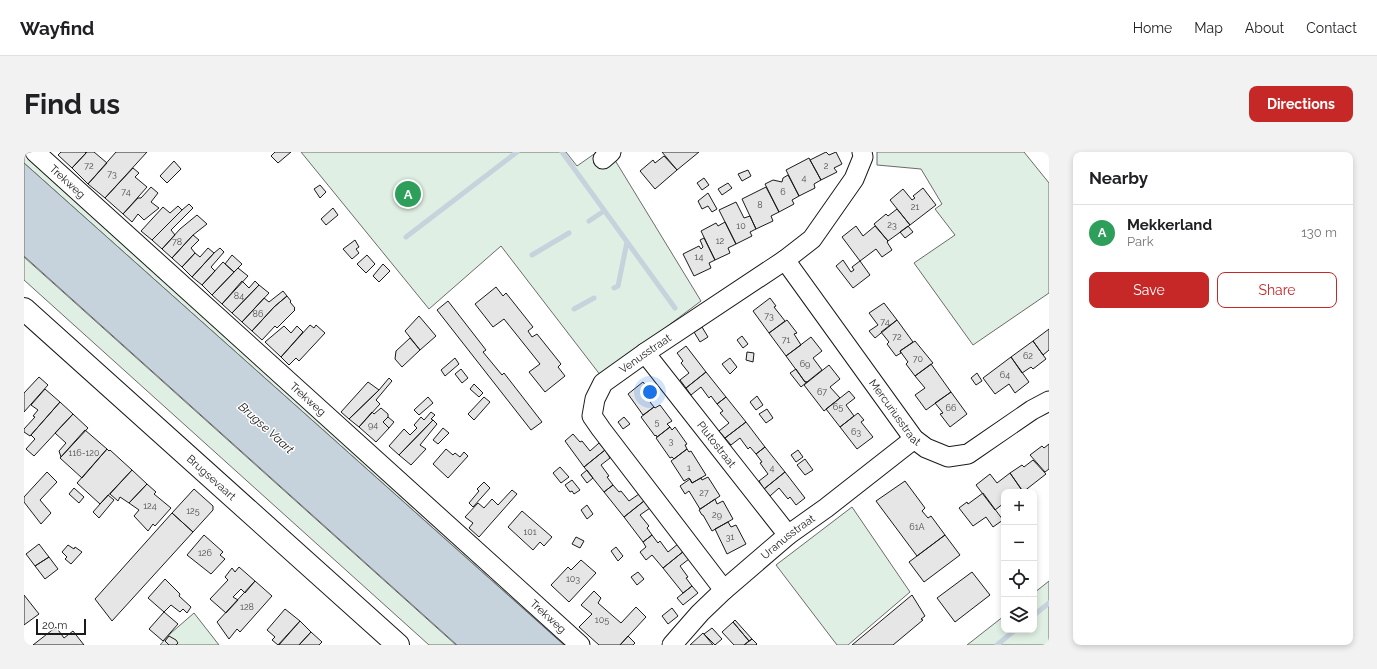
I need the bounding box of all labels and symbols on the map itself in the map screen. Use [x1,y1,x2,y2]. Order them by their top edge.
house number: 72 [84,161,94,171]
house number: 2 [824,161,829,171]
street label: Trekweg [47,162,88,201]
house number: 73 [107,169,117,179]
house number: 4 [802,173,807,183]
pin: A [395,179,421,209]
house number: 74 [121,187,131,197]
house number: 6 [780,187,786,197]
house number: 8 [757,200,763,210]
house number: 21 [911,202,919,212]
house number: 23 [887,220,897,230]
house number: 10 [736,221,746,231]
house number: 12 [716,236,725,246]
house number: 78 [172,237,182,247]
house number: 14 [695,252,703,262]
house number: 84 [234,291,244,301]
house number: 86 [253,309,264,319]
house number: 73 [764,311,774,321]
house number: 74 [880,317,890,327]
street label: Venusstraat [617,331,674,376]
house number: 72 [892,332,902,342]
house number: 71 [782,335,790,345]
house number: 62 [1023,351,1033,361]
house number: 70 [913,354,924,364]
house number: 69 [800,359,810,369]
house number: 64 [1000,370,1010,380]
street label: Mercuriusstraat [867,377,924,448]
street label: Trekweg [287,379,328,418]
your location [640,382,660,402]
house number: 67 [817,387,827,397]
water label: Brugse Vaart [235,399,297,457]
house number: 65 [833,402,843,412]
house number: 66 [946,403,957,413]
house number: 5 [655,417,660,427]
street label: Plutostraat [695,419,739,470]
house number: 94 [368,420,378,430]
house number: 63 [851,427,861,437]
house number: 3 [669,436,674,446]
house number: 116-120 [69,448,100,458]
street label: Brugsevaart [184,452,239,503]
house number: 1 [687,463,691,473]
house number: 4 [770,463,775,473]
house number: 27 [699,488,709,498]
house number: 124 [143,501,157,511]
house number: 125 [186,506,200,516]
house number: 29 [712,510,722,520]
street label: Uranusstraat [758,511,818,562]
house number: 61A [909,522,925,532]
house number: 101 [523,527,537,537]
house number: 31 [726,532,734,542]
house number: 126 [198,548,213,558]
house number: 103 [566,574,580,584]
street label: Trekweg [528,597,569,636]
house number: 128 [240,602,254,612]
house number: 105 [595,615,609,625]
scale bar [36,617,86,636]

